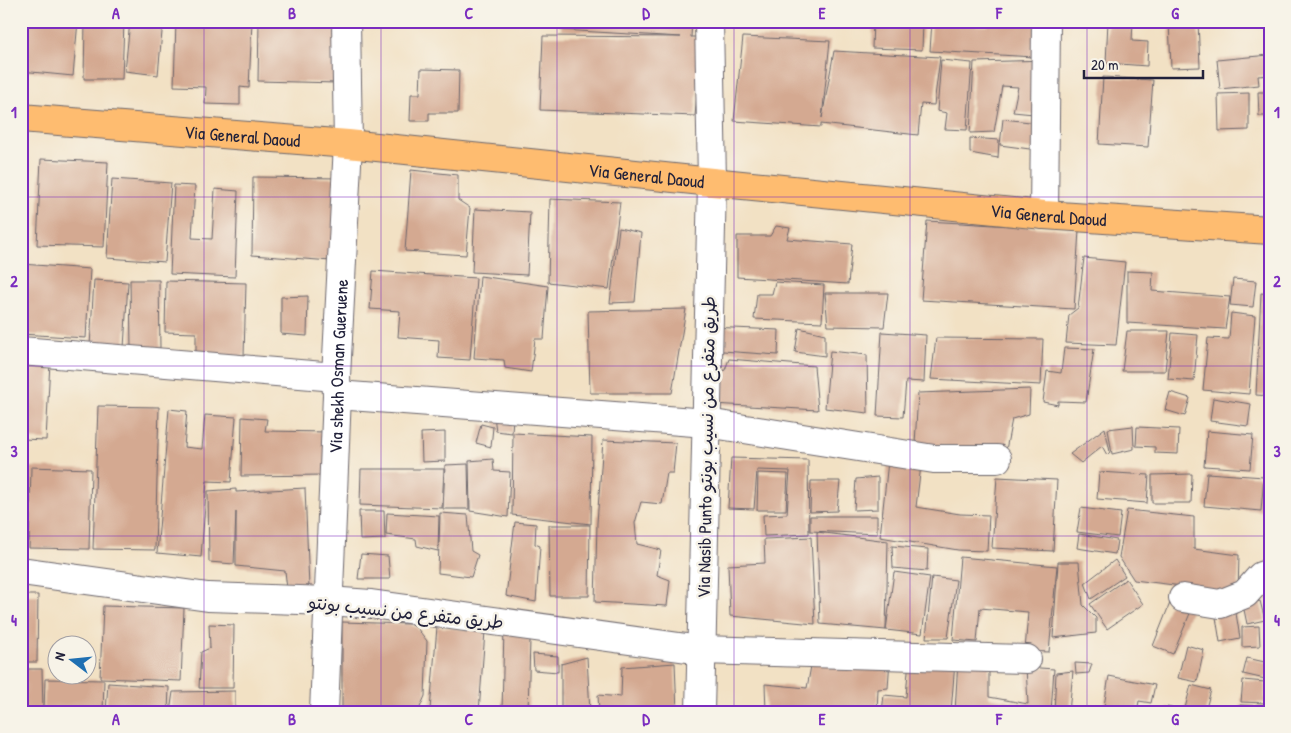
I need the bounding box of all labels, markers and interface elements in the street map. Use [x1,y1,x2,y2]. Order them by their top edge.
text: A [112,2,120,24]
text: B [288,2,296,24]
text: C [465,2,474,24]
text: D [642,2,650,24]
text: E [818,2,826,24]
text: F [995,2,1003,24]
text: G [1171,2,1179,24]
scale bar [1084,48,1202,80]
text: 20 m [1091,54,1118,75]
text: 1 [11,101,17,123]
text: 1 [1274,101,1280,123]
street label: Via General Daoud [183,119,301,153]
street label: Via General Daoud [587,157,706,194]
street label: Via General Daoud [989,197,1107,232]
text: 2 [10,270,18,292]
text: 2 [1273,270,1281,292]
street label: Via shekh Osman Gueruene [322,279,354,454]
street label: Via Nasib Punto طريق متفرع من نسيب بونتو [691,296,721,598]
text: 3 [10,440,18,462]
text: 3 [1273,440,1281,462]
street label: طريق متفرع من نسيب بونتو [306,589,505,635]
text: 4 [11,609,17,631]
text: 4 [1274,609,1280,631]
north arrow [48,636,98,686]
text: N [49,650,69,662]
text: A [112,708,120,730]
text: B [288,708,296,730]
text: C [465,708,474,730]
text: D [642,708,650,730]
text: E [818,708,826,730]
text: F [995,708,1003,730]
text: G [1171,708,1179,730]

